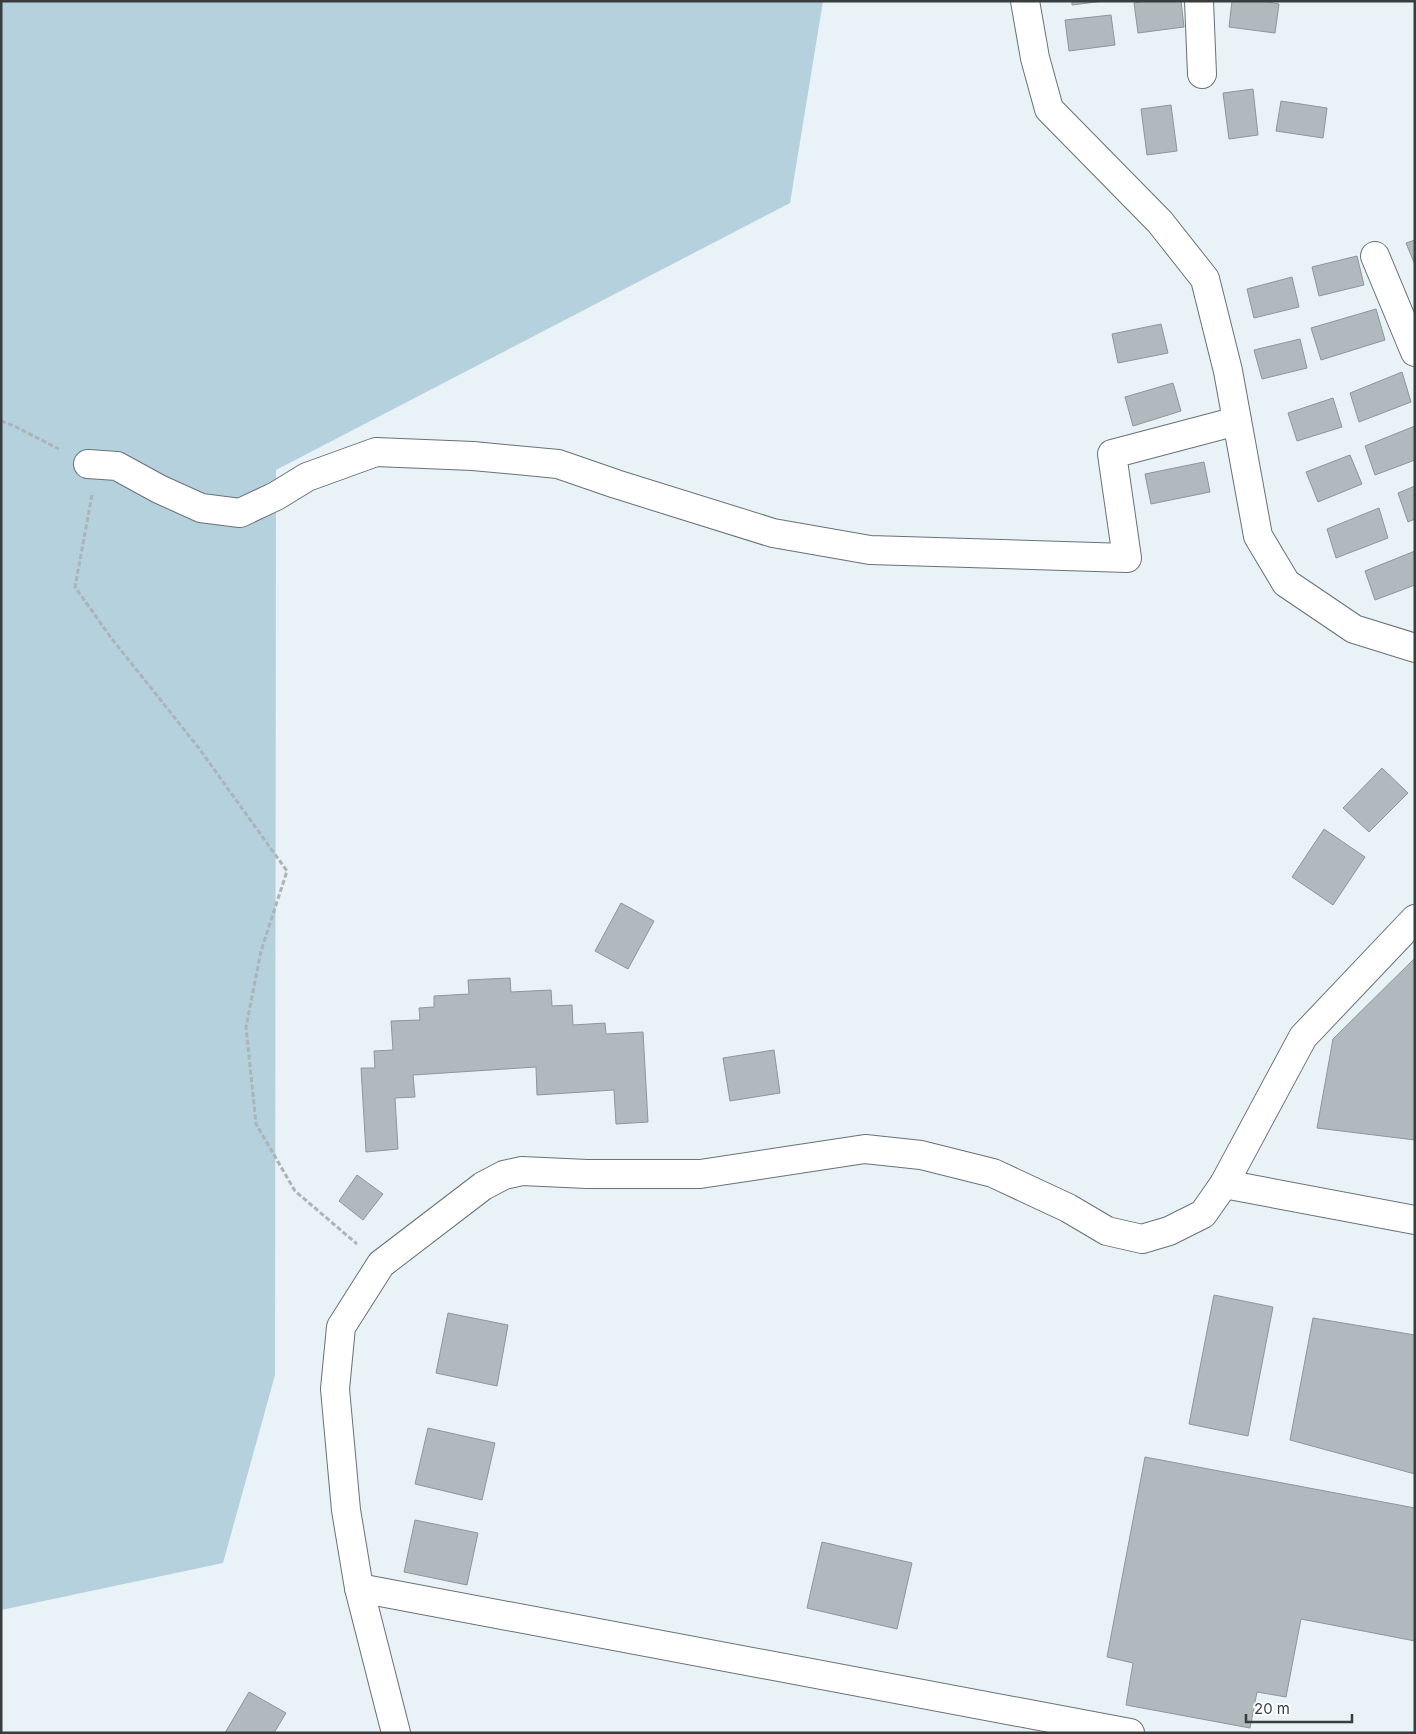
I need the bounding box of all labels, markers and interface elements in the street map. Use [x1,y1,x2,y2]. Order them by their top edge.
scale bar [1246,1692,1352,1724]
text: 20 m [1254,1699,1290,1718]

